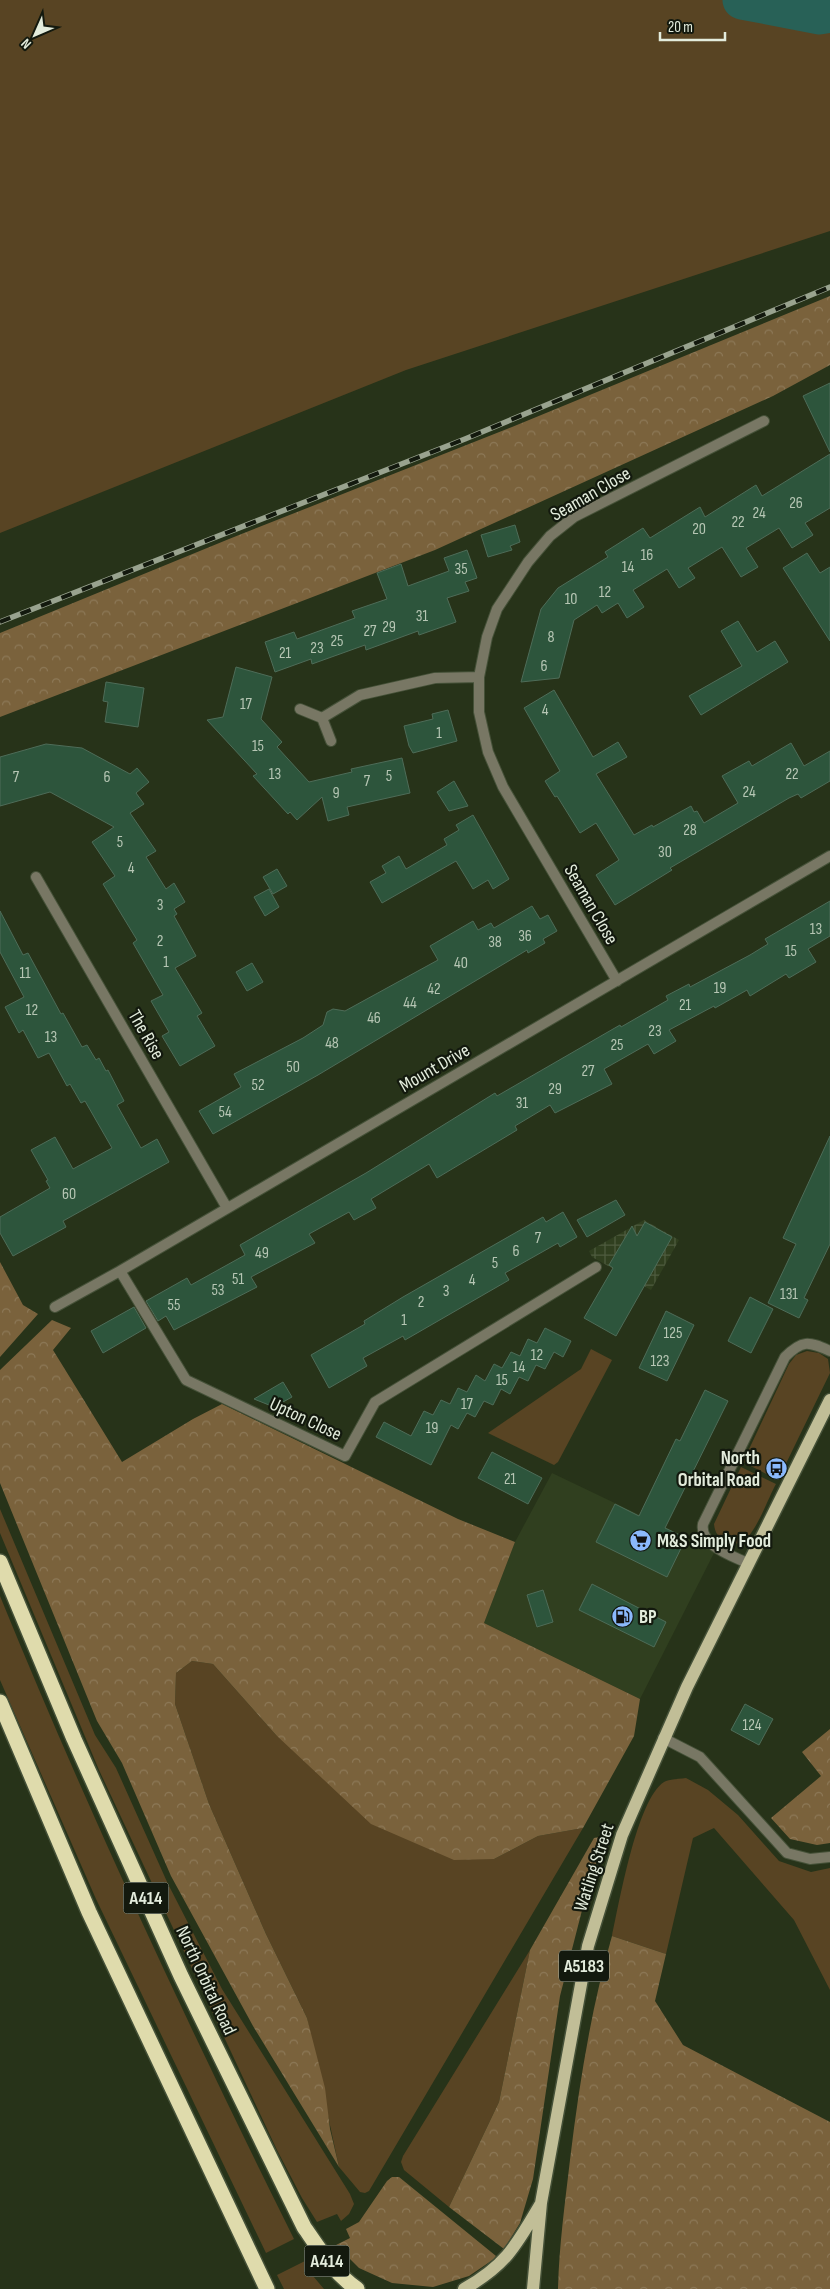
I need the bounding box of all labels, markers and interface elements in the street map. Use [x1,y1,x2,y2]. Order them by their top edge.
north arrow [10,10,60,60]
scale bar [660,10,725,42]
text: 20 m [668,18,693,37]
text: N [18,35,35,52]
street label: Seaman Close [547,462,635,526]
house number: 26 [789,494,803,513]
house number: 24 [752,504,766,523]
house number: 22 [731,513,745,532]
house number: 20 [692,520,706,539]
house number: 16 [641,546,653,565]
house number: 14 [622,558,634,577]
house number: 35 [454,560,468,579]
house number: 12 [599,583,611,602]
house number: 10 [565,590,577,609]
house number: 31 [416,607,429,626]
house number: 29 [382,618,396,637]
house number: 27 [363,622,377,641]
house number: 8 [547,628,555,647]
house number: 25 [330,632,344,651]
house number: 23 [310,639,324,658]
house number: 21 [279,644,292,663]
house number: 6 [540,657,548,676]
house number: 17 [240,695,253,714]
house number: 4 [542,701,549,720]
house number: 1 [436,724,442,743]
house number: 15 [252,737,264,756]
house number: 13 [269,765,281,784]
house number: 22 [785,765,799,784]
house number: 5 [386,767,392,786]
house number: 7 [13,768,20,787]
house number: 6 [103,768,111,787]
house number: 7 [364,772,371,791]
house number: 24 [742,783,756,802]
house number: 9 [332,784,340,803]
house number: 28 [683,821,697,840]
house number: 5 [117,833,123,852]
house number: 30 [658,843,672,862]
house number: 4 [128,859,135,878]
street label: Seaman Close [559,861,623,949]
house number: 3 [157,896,163,915]
house number: 13 [810,920,822,939]
house number: 36 [518,927,532,946]
house number: 2 [157,932,163,951]
house number: 38 [488,933,502,952]
house number: 15 [785,942,797,961]
house number: 1 [163,953,169,972]
house number: 40 [454,954,468,973]
house number: 11 [19,964,31,983]
house number: 19 [714,979,726,998]
house number: 42 [427,980,441,999]
house number: 44 [403,994,417,1013]
house number: 21 [679,996,692,1015]
house number: 12 [26,1001,38,1020]
street label: The Rise [122,1006,169,1063]
house number: 46 [367,1009,381,1028]
house number: 23 [648,1022,662,1041]
house number: 13 [45,1028,57,1047]
house number: 48 [325,1034,339,1053]
house number: 25 [610,1036,624,1055]
street label: Mount Drive [395,1039,474,1098]
house number: 50 [286,1058,300,1077]
house number: 27 [581,1062,595,1081]
house number: 52 [251,1076,265,1095]
house number: 29 [548,1080,562,1099]
house number: 31 [516,1094,529,1113]
house number: 54 [218,1103,232,1122]
house number: 60 [62,1185,76,1204]
house number: 7 [535,1229,542,1248]
house number: 6 [512,1242,520,1261]
house number: 49 [255,1244,269,1263]
house number: 5 [492,1254,498,1273]
house number: 51 [232,1270,244,1289]
house number: 4 [469,1271,476,1290]
house number: 53 [211,1281,225,1300]
house number: 3 [443,1282,449,1301]
house number: 131 [780,1285,798,1304]
house number: 2 [418,1293,424,1312]
house number: 55 [168,1296,180,1315]
house number: 1 [401,1311,407,1330]
house number: 125 [664,1324,682,1343]
house number: 12 [531,1346,543,1365]
house number: 123 [650,1352,670,1371]
house number: 14 [513,1358,525,1377]
house number: 15 [496,1371,508,1390]
street label: Upton Close [266,1393,345,1446]
house number: 17 [461,1395,474,1414]
house number: 19 [426,1419,438,1438]
place label: North Orbital Road [678,1447,760,1492]
bus stop icon: North Orbital Road [764,1456,788,1480]
house number: 21 [504,1470,517,1489]
supermarket icon: M&S Simply Food [629,1528,653,1552]
place label: M&S Simply Food [657,1530,771,1553]
fuel station icon: BP [611,1604,635,1628]
place label: BP [639,1606,657,1629]
house number: 124 [743,1716,762,1735]
street label: Watling Street [569,1820,620,1914]
road number: A414 [124,1882,168,1914]
street label: North Orbital Road [170,1922,241,2039]
road number: A5183 [559,1950,609,1982]
road number: A414 [304,2246,350,2276]

